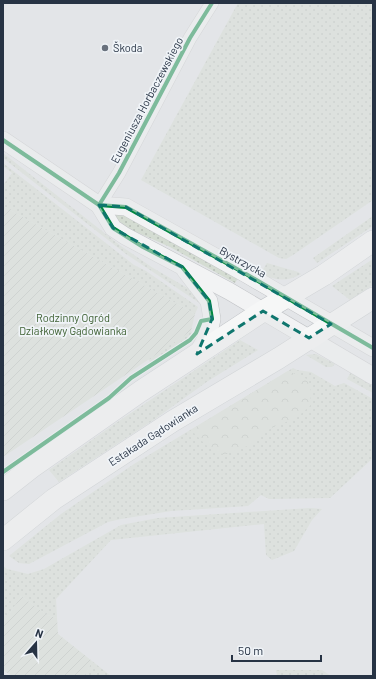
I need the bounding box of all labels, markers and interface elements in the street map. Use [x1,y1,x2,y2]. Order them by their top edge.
street label: Eugeniusza Horbaczewskiego [108,34,185,165]
place label: Škoda [113,41,142,54]
marker: Škoda [100,43,110,53]
street label: Bystrzycka [218,243,269,280]
park label: Rodzinny Ogród Działkowy Gądowianka [19,311,127,337]
street label: Estakada Gądowianka [106,401,200,468]
north arrow [16,623,56,663]
text: N [34,626,45,640]
scale bar [232,637,321,663]
text: 50 m [238,643,263,657]

